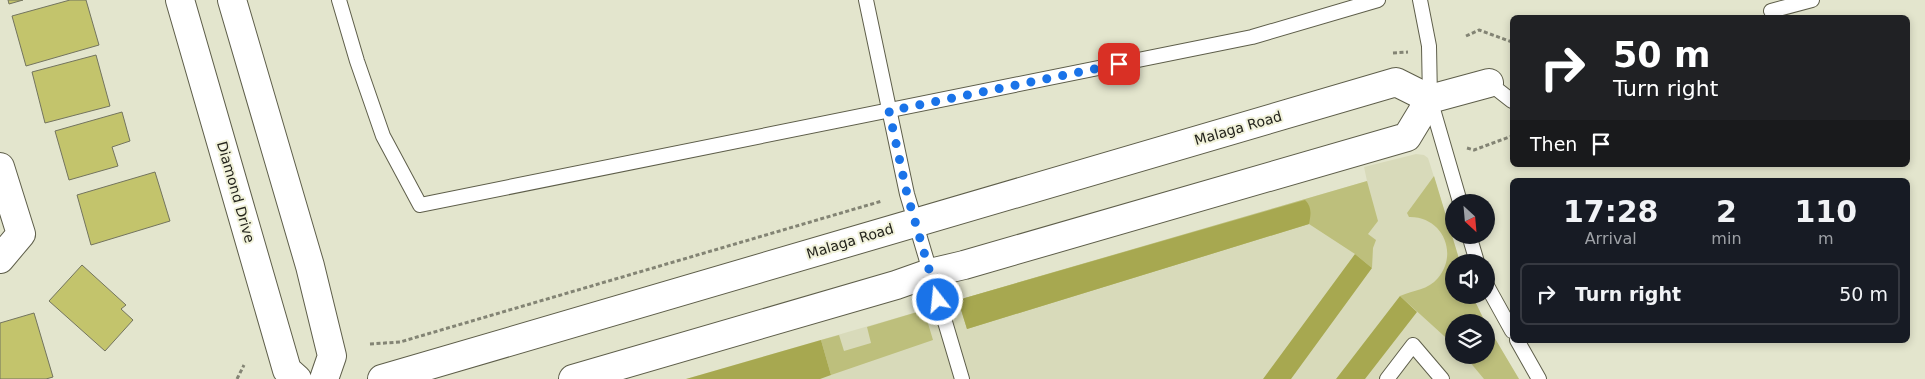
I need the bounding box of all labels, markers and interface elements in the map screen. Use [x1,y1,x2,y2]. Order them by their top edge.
icon: right [1530,35,1595,100]
text: 50 m [1613,35,1710,75]
pin [1098,43,1140,85]
icon: arrive [1105,50,1133,78]
text: Turn right [1613,76,1718,101]
street label: Malaga Road [1192,108,1284,148]
icon: arrive [1587,130,1615,158]
text: Then [1530,133,1577,155]
street label: Diamond Drive [214,139,258,245]
north arrow [1445,194,1495,244]
map controls [1445,194,1495,364]
text: 17:28 [1563,194,1658,229]
text: 2 [1716,194,1737,229]
text: 110 [1794,194,1857,229]
street label: Malaga Road [805,220,895,262]
text: Arrival [1585,229,1637,248]
text: min [1711,229,1742,248]
text: m [1818,229,1834,248]
button: sound [1445,254,1495,304]
position arrow [911,273,963,325]
icon: right [1532,280,1560,308]
text: Turn right [1575,283,1681,305]
text: 50 m [1839,283,1888,305]
button: layers [1445,314,1495,364]

